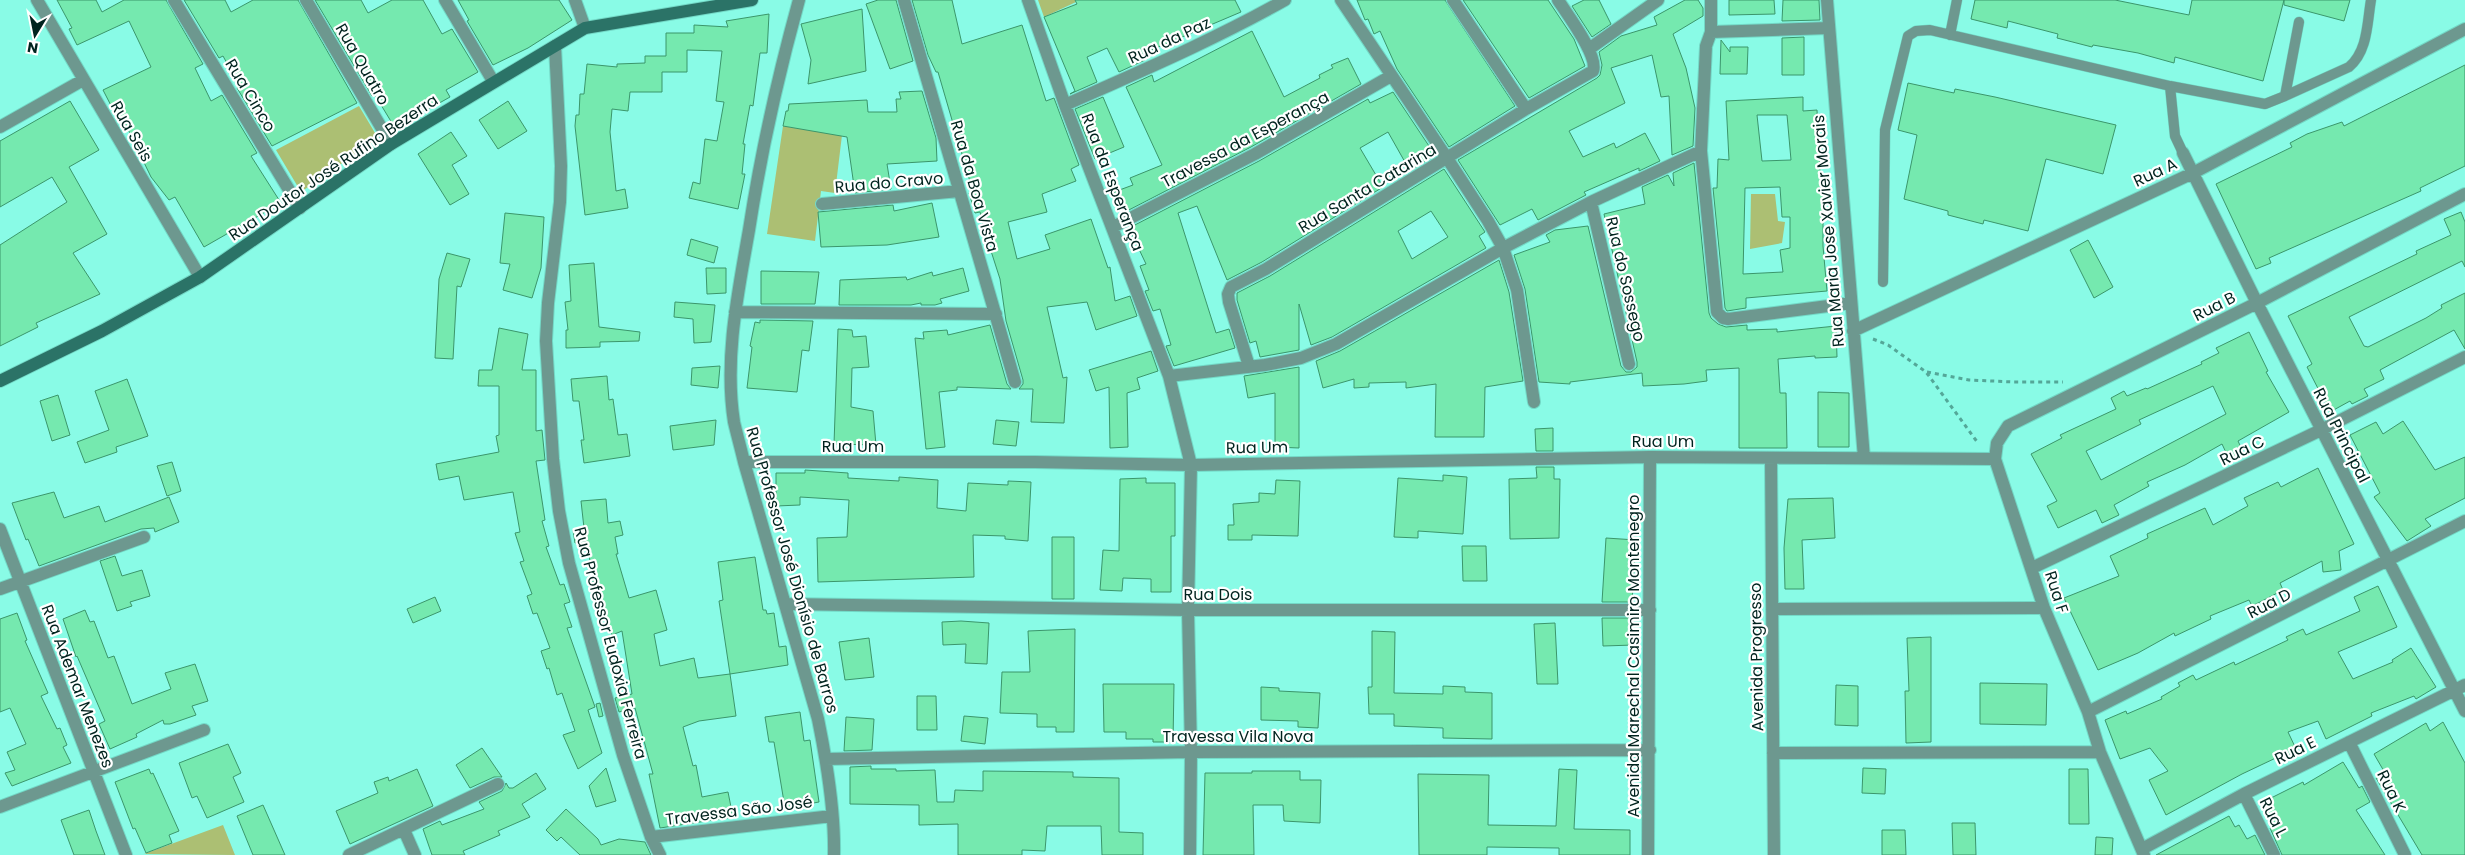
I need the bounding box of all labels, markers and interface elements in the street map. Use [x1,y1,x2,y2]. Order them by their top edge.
north arrow [10,10,60,60]
street label: Rua da Paz [1124,11,1214,70]
street label: Rua Quatro [330,19,395,109]
text: N [26,37,40,59]
street label: Rua Cinco [220,54,281,136]
street label: Travessa da Esperança [1157,85,1333,193]
street label: Rua Doutor José Rufino Bezerra [224,89,443,246]
street label: Rua Seis [105,97,158,166]
street label: Rua da Esperança [1076,110,1149,254]
street label: Rua Maria Jose Xavier Morais [1807,114,1850,348]
street label: Rua da Boa Vista [945,118,1004,255]
street label: Rua Santa Catarina [1294,138,1441,239]
street label: Rua A [2130,152,2181,193]
street label: Rua do Cravo [834,166,944,199]
street label: Rua do Sossego [1600,214,1651,344]
street label: Rua B [2189,286,2240,327]
street label: Rua Principal [2308,384,2375,487]
street label: Rua Professor José Dionísio de Barros [741,424,844,716]
street label: Rua Um [1632,430,1694,453]
street label: Rua C [2216,430,2269,471]
street label: Rua Um [822,435,884,458]
street label: Rua Um [1226,435,1288,460]
street label: Avenida Marechal Casimiro Montenegro [1622,495,1645,817]
street label: Rua Professor Eudoxia Ferreira [568,524,653,762]
street label: Rua F [2039,568,2074,616]
street label: Avenida Progresso [1744,582,1769,732]
street label: Rua Dois [1184,583,1252,606]
street label: Rua D [2243,583,2295,624]
street label: Rua Ademar Menezes [36,601,119,771]
street label: Travessa Vila Nova [1162,725,1314,748]
street label: Rua E [2271,731,2320,770]
street label: Rua K [2371,766,2412,817]
street label: Travessa São José [664,790,814,831]
street label: Rua L [2254,793,2293,841]

